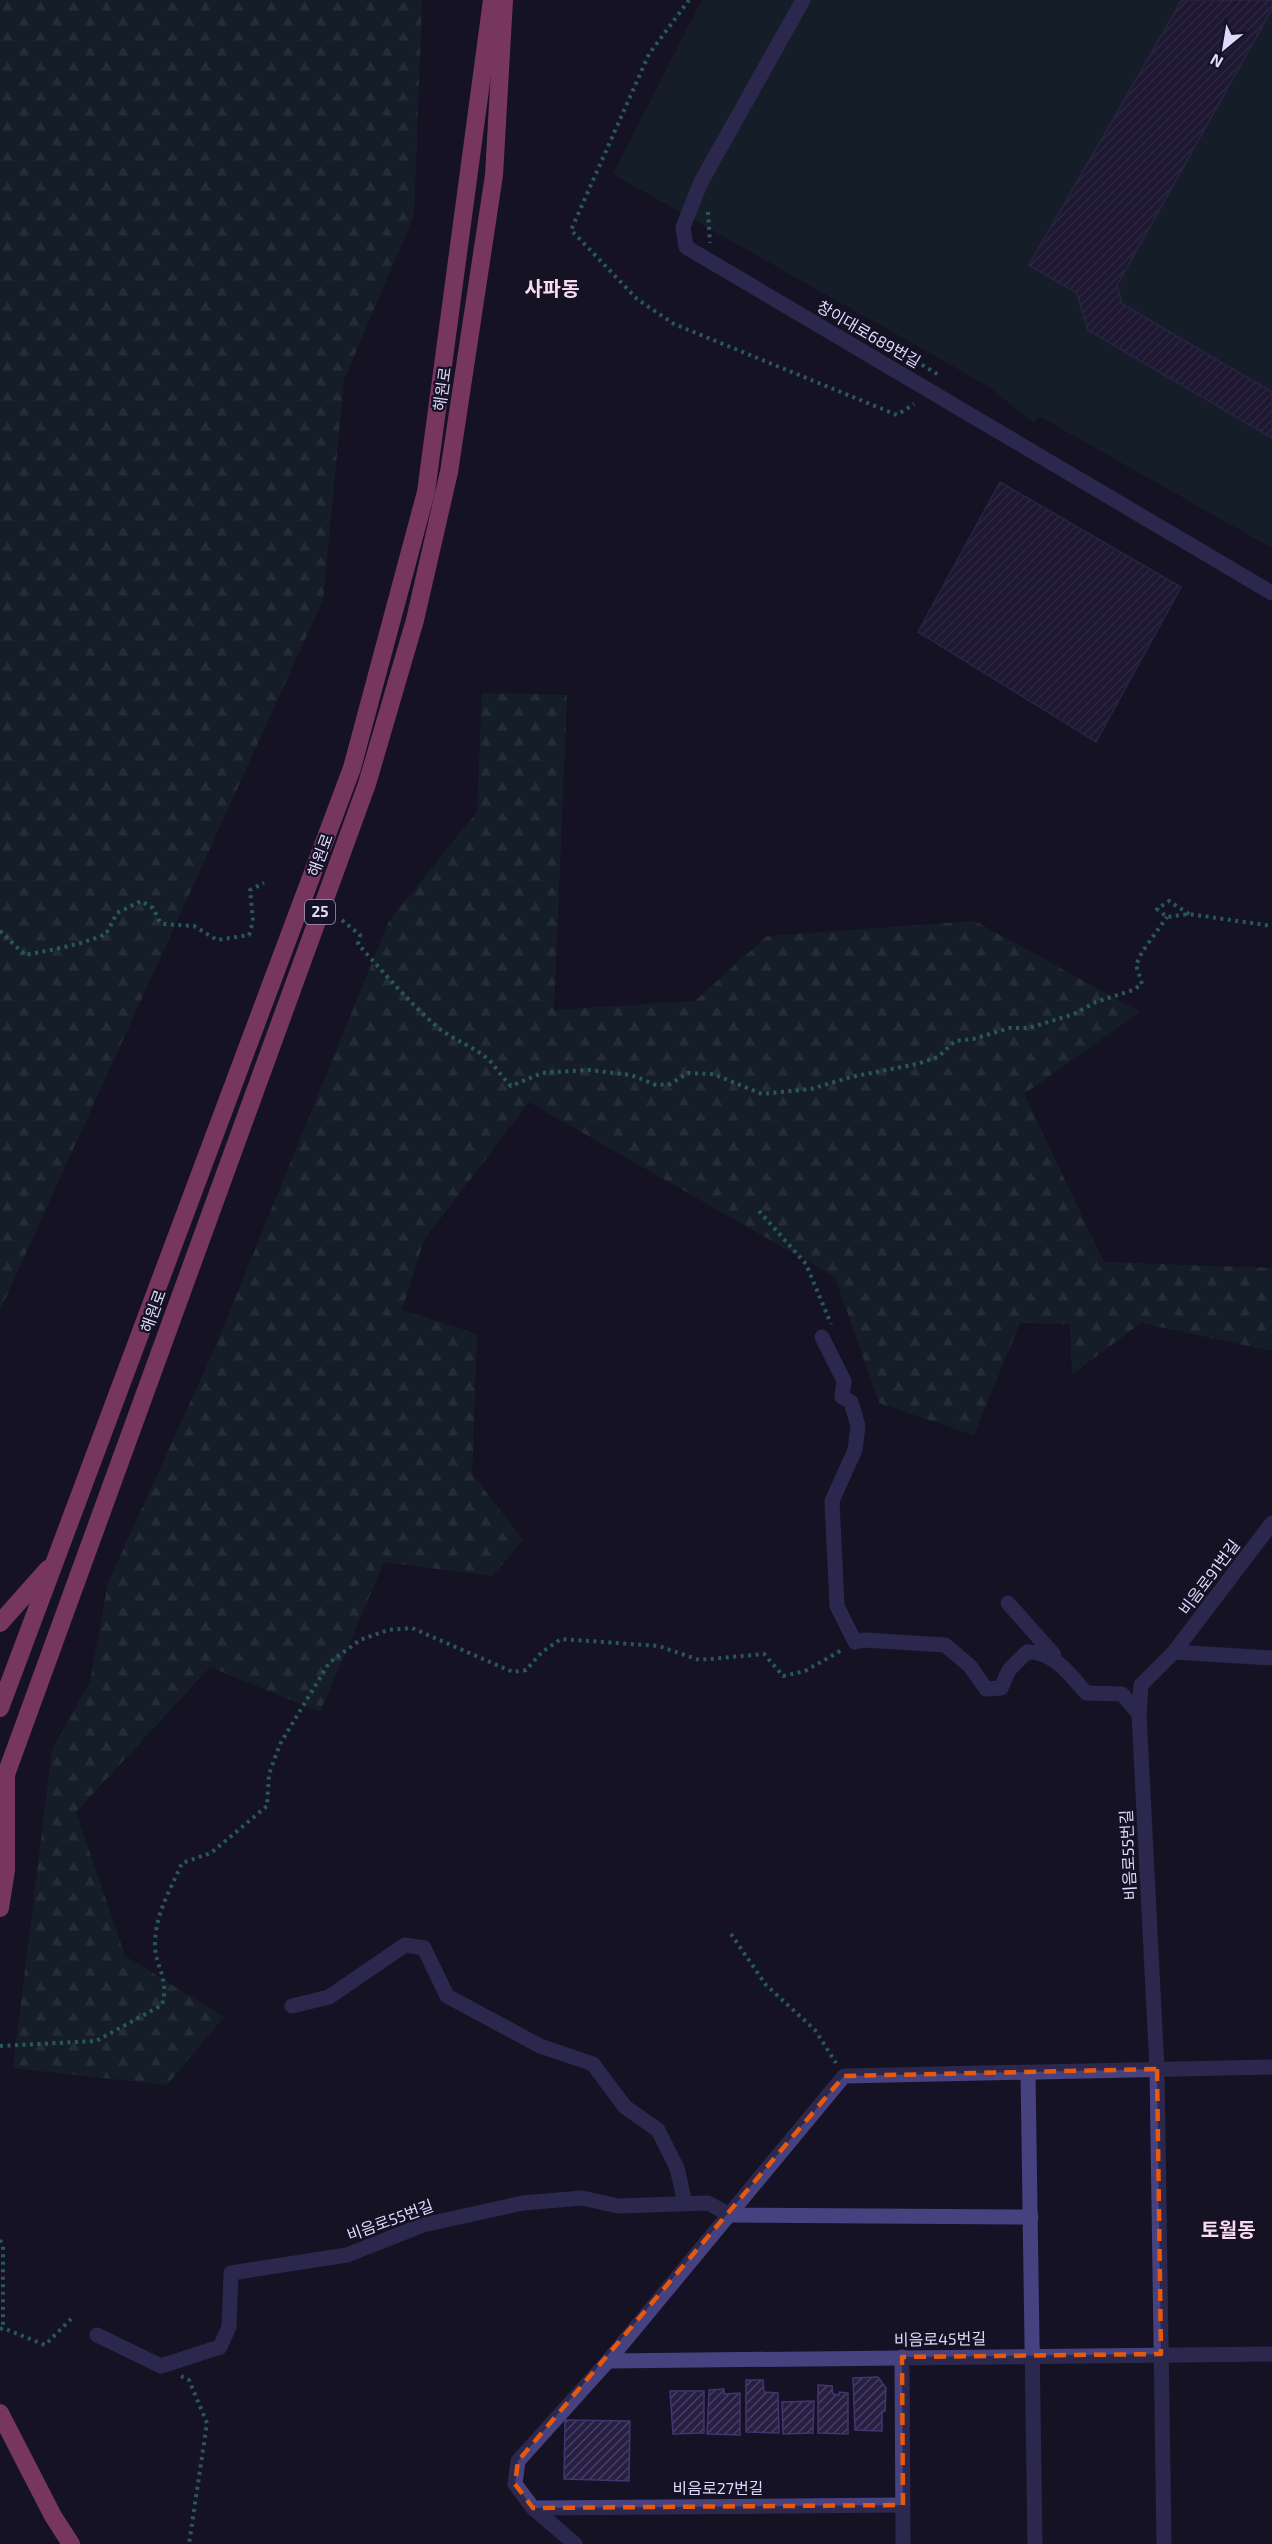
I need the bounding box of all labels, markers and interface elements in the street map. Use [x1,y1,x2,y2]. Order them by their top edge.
north arrow [1194,18,1254,78]
text: N [1206,50,1226,73]
district label: 사파동 [524,276,580,300]
street label: 창이대로689번길 [814,296,924,371]
street label: 해원로 [429,365,454,412]
street label: 해원로 [303,831,336,879]
road number: 25 [305,900,335,924]
street label: 해원로 [136,1287,169,1335]
street label: 비음로91번길 [1174,1535,1243,1618]
street label: 비음로55번길 [1116,1809,1139,1901]
street label: 비음로55번길 [344,2195,436,2244]
district label: 토월동 [1200,2217,1256,2241]
street label: 비음로45번길 [894,2328,986,2349]
street label: 비음로27번길 [673,2478,763,2497]

